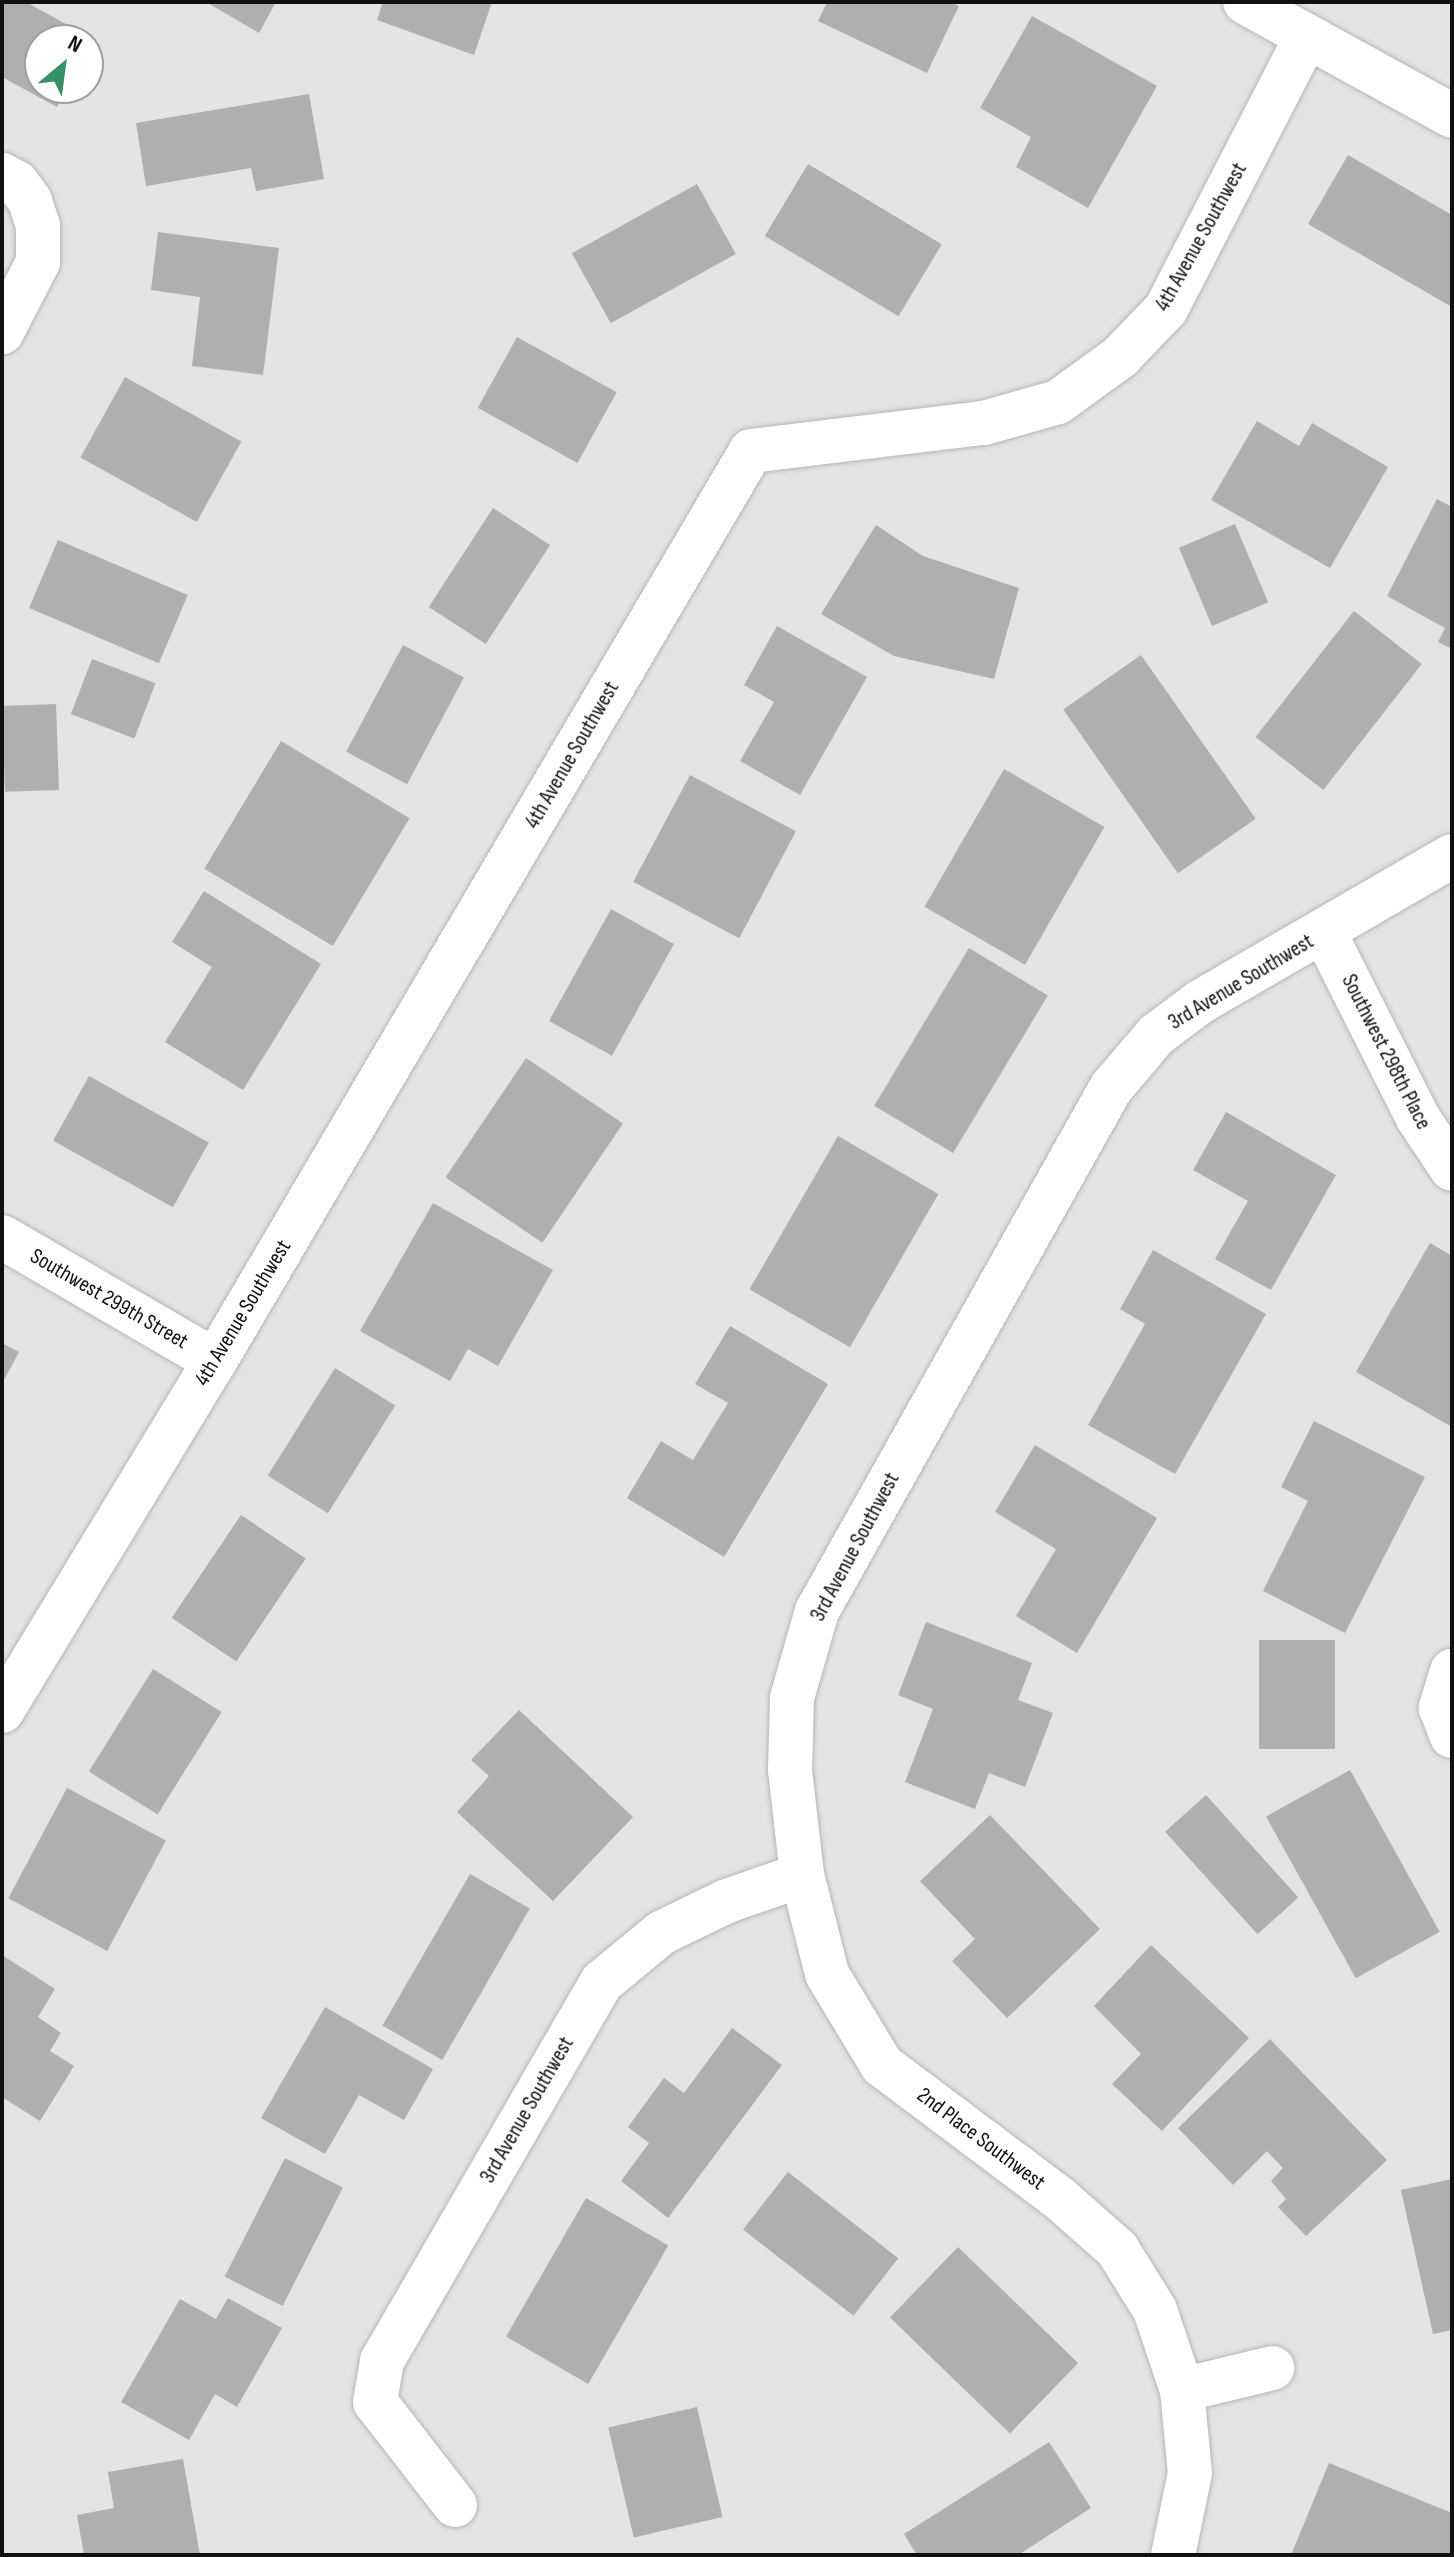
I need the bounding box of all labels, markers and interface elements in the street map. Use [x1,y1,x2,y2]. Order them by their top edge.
north arrow [24,24,104,104]
text: N [63,30,87,59]
street label: 4th Avenue Southwest [1149,158,1253,316]
street label: 4th Avenue Southwest [519,677,625,833]
street label: 3rd Avenue Southwest [1164,928,1318,1036]
street label: Southwest 298th Place [1336,970,1436,1134]
street label: 4th Avenue Southwest [189,1235,297,1391]
street label: Southwest 299th Street [25,1243,193,1355]
street label: 3rd Avenue Southwest [805,1468,905,1626]
street label: 3rd Avenue Southwest [474,2032,580,2188]
street label: 2nd Place Southwest [912,2082,1050,2196]

